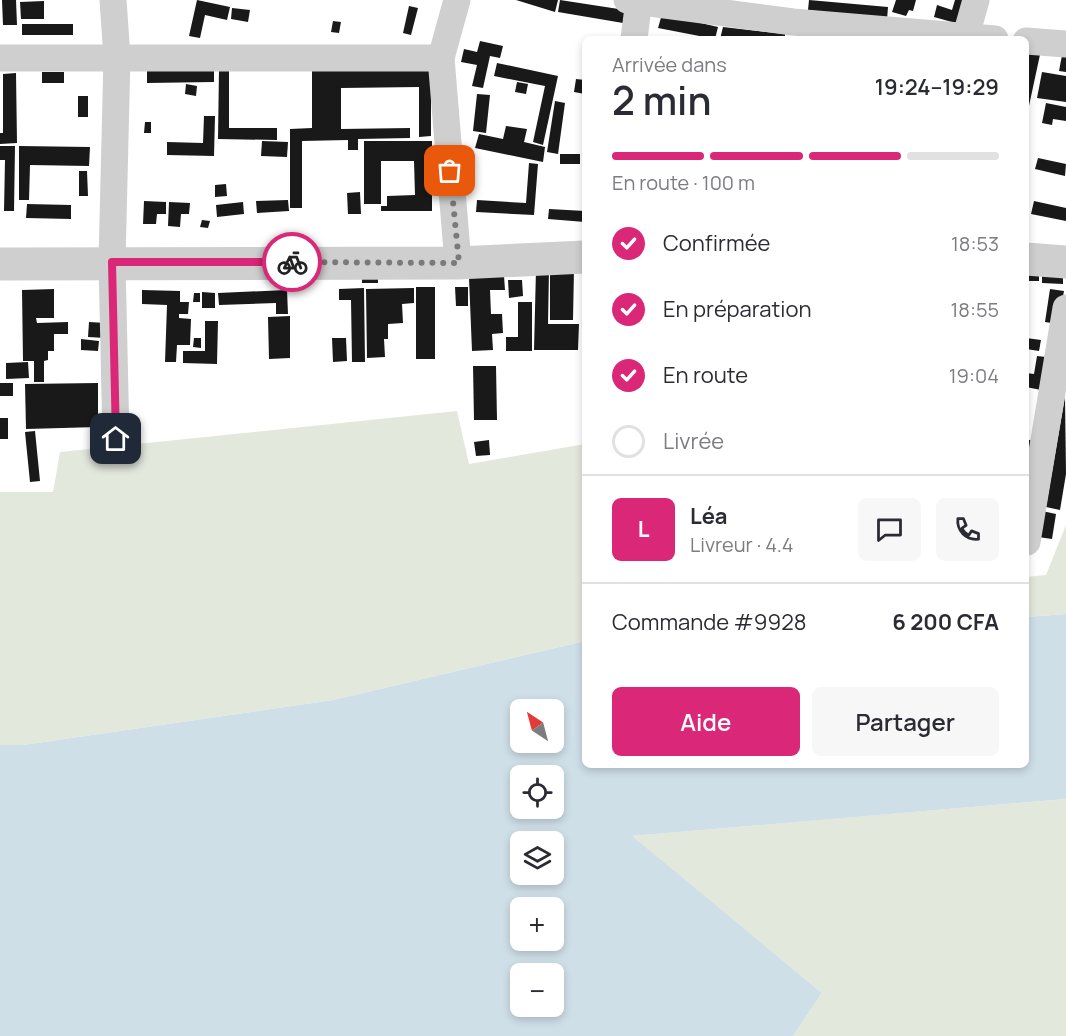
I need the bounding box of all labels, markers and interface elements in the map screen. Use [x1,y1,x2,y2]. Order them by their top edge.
text: Arrivée dans [612,51,727,78]
text: 19:24–19:29 [875,72,999,102]
text: 2 min [612,73,711,127]
pin [424,145,475,196]
icon: bag [433,154,466,187]
text: En route · 100 m [612,169,755,196]
icon: check [612,227,645,260]
text: Confirmée [663,228,770,258]
text: 18:53 [951,230,999,257]
courier [262,232,322,292]
icon: bike [276,246,309,279]
icon: check [612,293,645,326]
text: En préparation [663,294,811,324]
text: 18:55 [951,296,999,323]
icon: check [612,359,645,392]
text: En route [663,360,748,390]
text: 19:04 [949,362,999,389]
pin [90,413,141,464]
icon: home [99,422,132,455]
text: Livrée [663,426,724,456]
button: chat [858,498,921,561]
button: phone [936,498,999,561]
text: Léa [690,501,727,531]
text: L [638,514,649,544]
text: Livreur · 4.4 [690,531,794,558]
text: Commande #9928 [612,607,806,637]
text: 6 200 CFA [892,607,999,637]
button: Aide [612,687,800,756]
button: Partager [812,687,999,756]
north arrow [510,699,564,753]
map controls [510,699,564,1017]
button: locate [510,765,564,819]
button: layers [510,831,564,885]
button: + [510,897,564,951]
button: − [510,963,564,1017]

